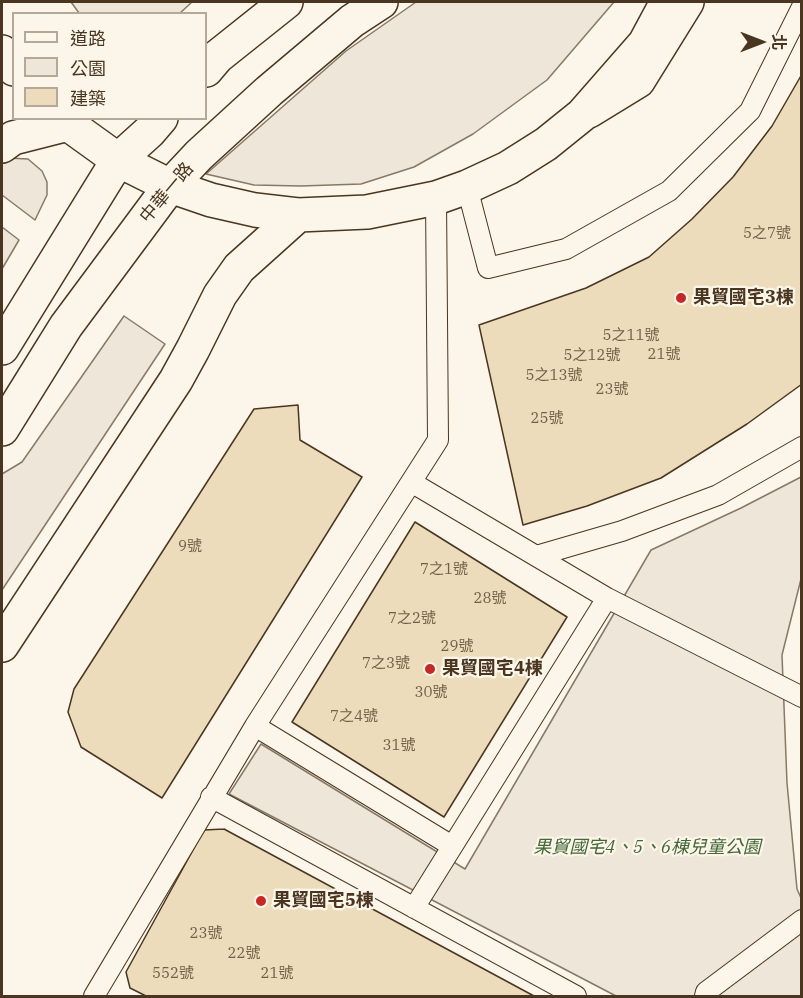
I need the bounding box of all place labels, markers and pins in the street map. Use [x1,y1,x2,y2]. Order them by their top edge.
place label: 果貿國宅3棟 [693,287,794,309]
marker: 果貿國宅3棟 [674,291,688,305]
place label: 果貿國宅4棟 [442,658,543,680]
marker: 果貿國宅4棟 [423,662,437,676]
place label: 果貿國宅5棟 [273,890,374,912]
marker: 果貿國宅5棟 [254,894,268,908]

